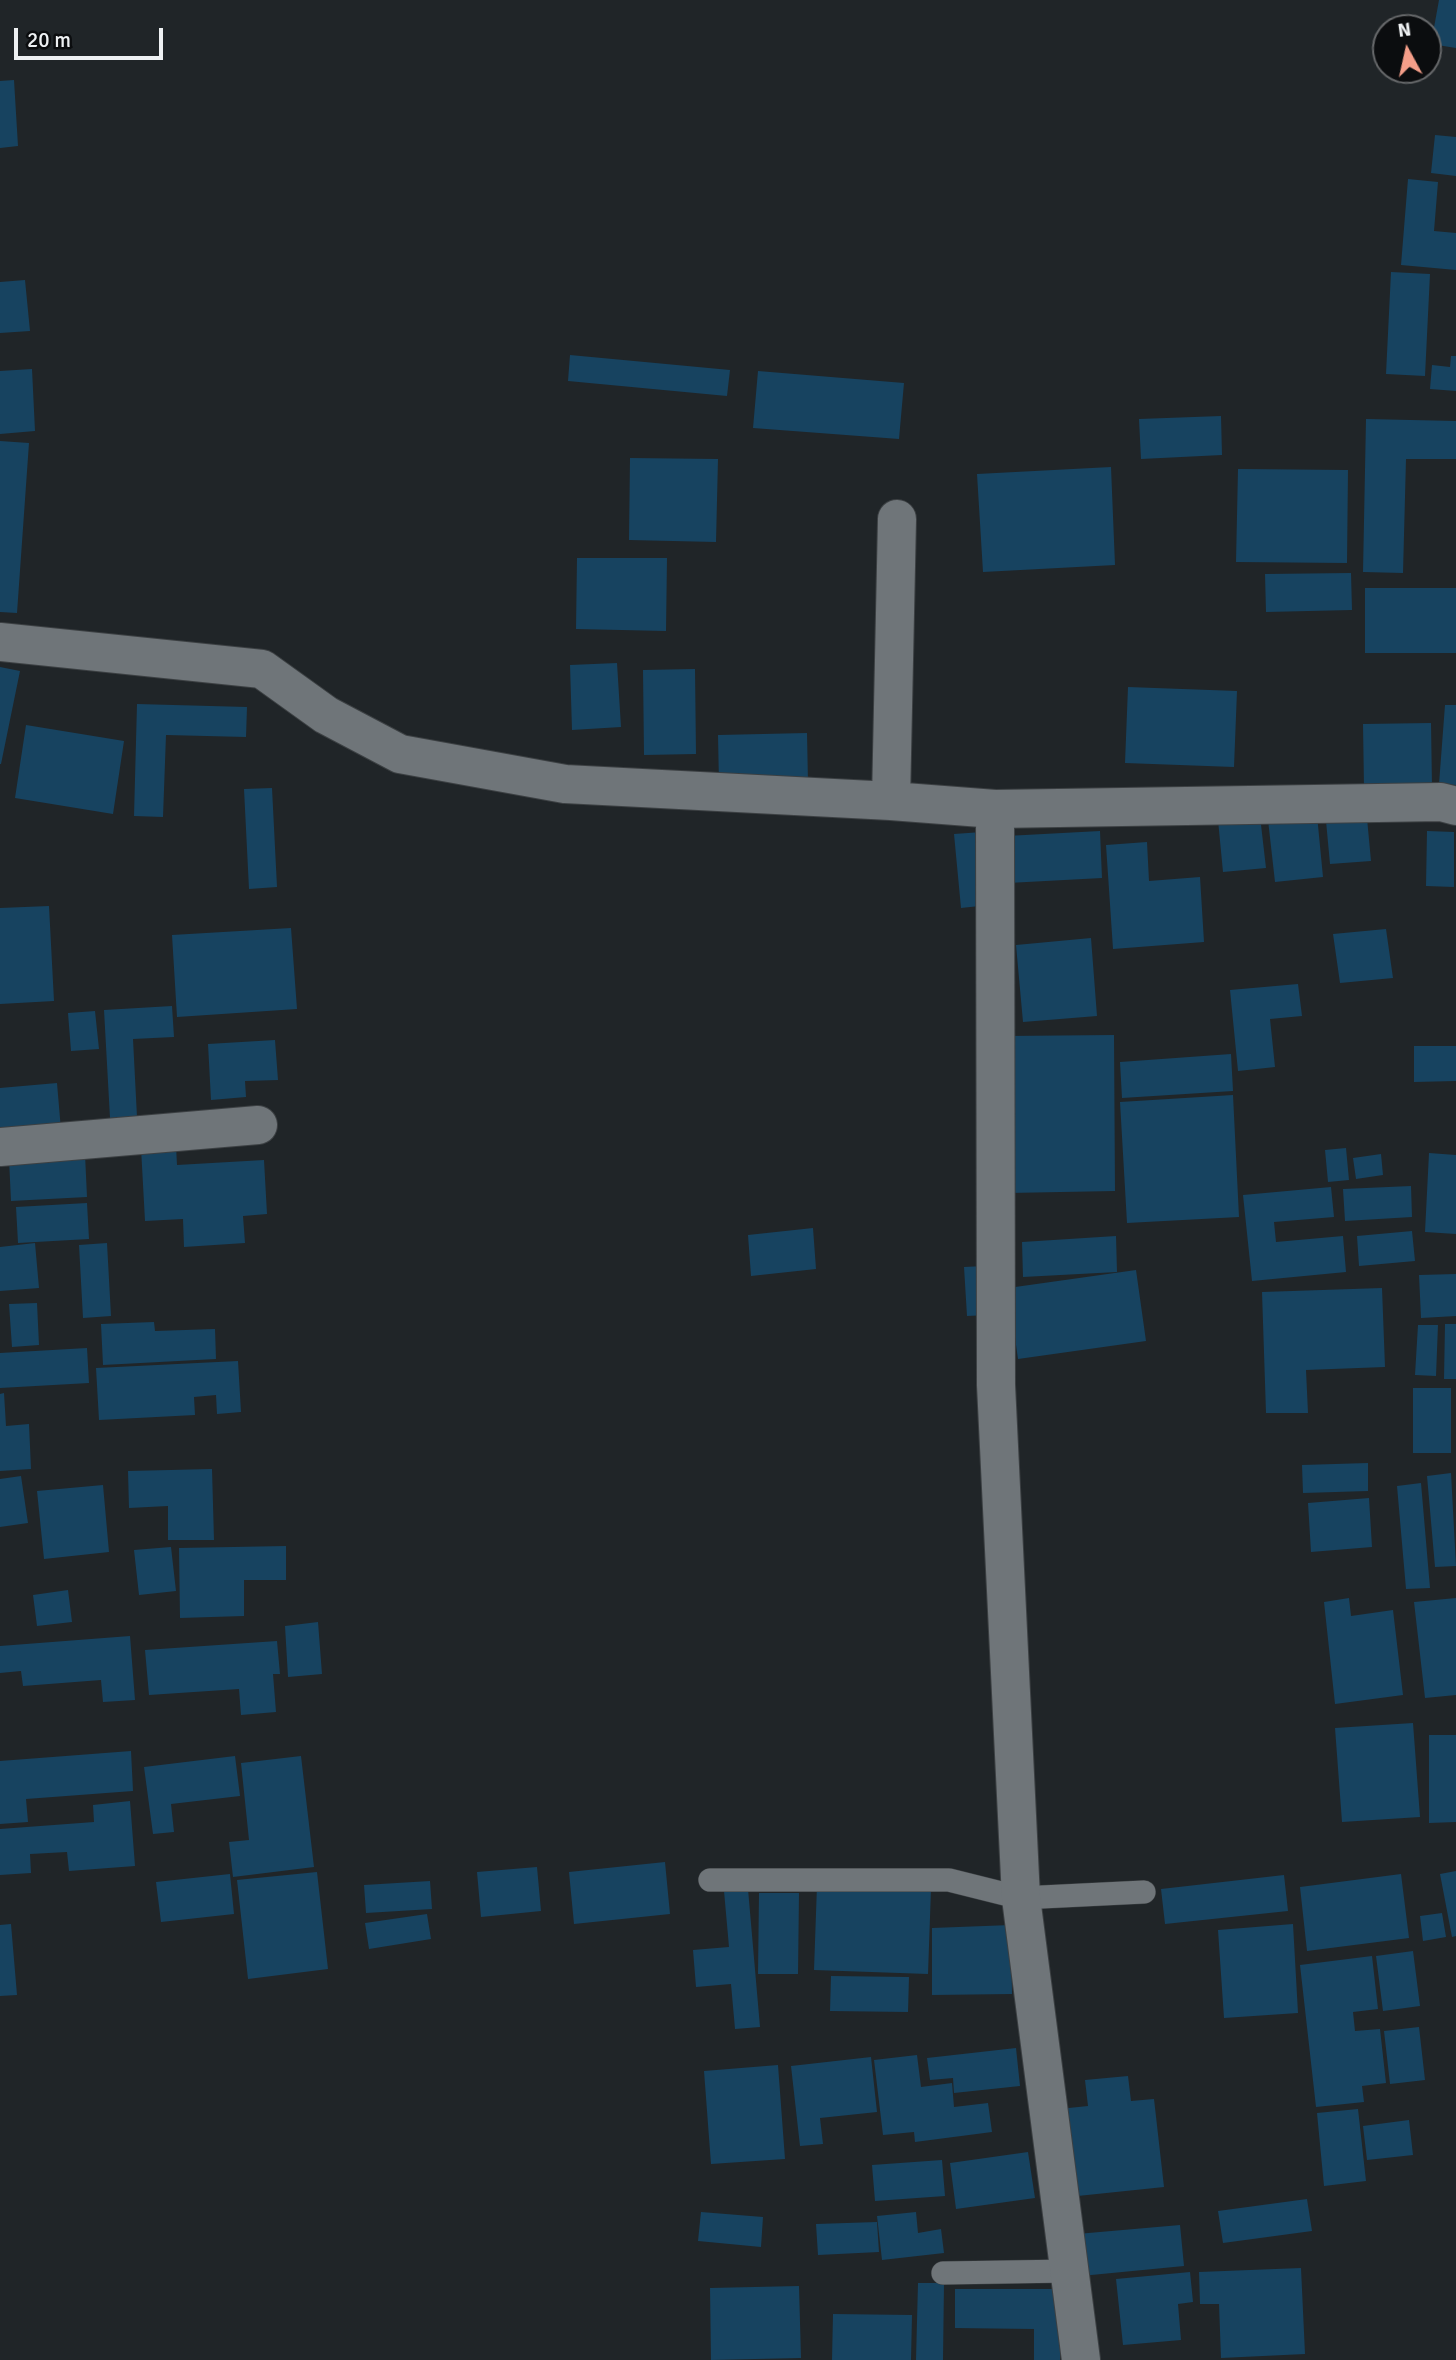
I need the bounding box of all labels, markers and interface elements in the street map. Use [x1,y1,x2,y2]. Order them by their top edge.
scale bar [18,14,166,58]
north arrow [1372,14,1442,84]
text: N [1396,17,1413,43]
text: 20 m [27,27,71,53]

